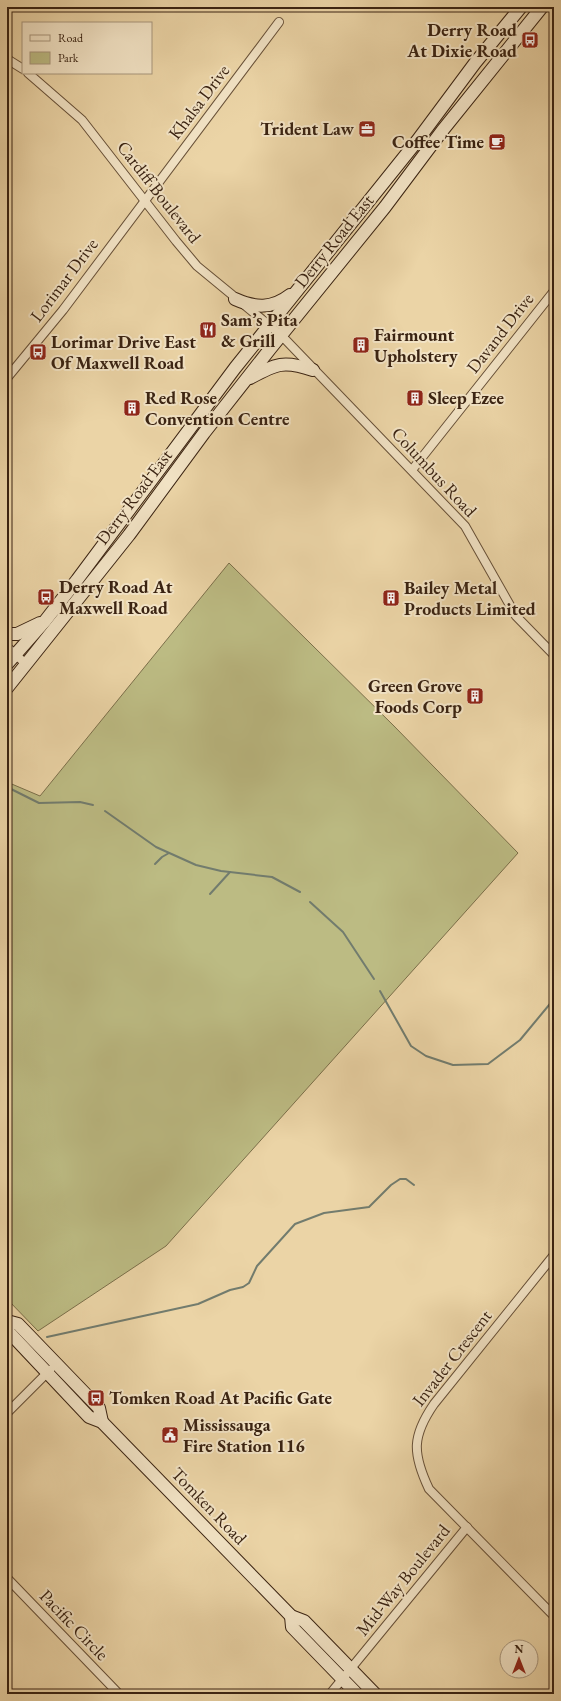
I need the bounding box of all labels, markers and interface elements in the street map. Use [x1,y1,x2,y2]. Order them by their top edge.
place label: Derry Road At Dixie Road [406,18,517,62]
legend [22,22,152,74]
text: Road [58,30,84,46]
bus stop icon: Derry Road At Dixie Road [520,30,540,50]
text: Park [58,50,79,66]
street label: Khalsa Drive [163,60,234,144]
place label: Trident Law [260,117,354,140]
office icon: Trident Law [357,119,377,139]
place label: Coffee Time [392,130,484,153]
cafe icon: Coffee Time [487,132,507,152]
street label: Cardiff Boulevard [112,136,207,248]
street label: Derry Road East [289,189,379,292]
street label: Lorimar Drive [25,233,103,326]
street label: Davand Drive [461,288,538,378]
place label: Sam’s Pita & Grill [221,308,298,352]
restaurant icon: Sam’s Pita & Grill [198,320,218,340]
place label: Fairmount Upholstery [374,323,458,367]
place label: Lorimar Drive East Of Maxwell Road [51,330,196,374]
building icon: Fairmount Upholstery [351,335,371,355]
bus stop icon: Lorimar Drive East Of Maxwell Road [28,342,48,362]
place label: Red Rose Convention Centre [145,386,290,430]
place label: Sleep Ezee [428,386,505,409]
building icon: Sleep Ezee [405,388,425,408]
building icon: Red Rose Convention Centre [122,398,142,418]
street label: Columbus Road [387,422,483,522]
street label: Derry Road East [90,444,177,549]
place label: Derry Road At Maxwell Road [59,575,173,619]
place label: Bailey Metal Products Limited [404,576,536,620]
bus stop icon: Derry Road At Maxwell Road [36,587,56,607]
building icon: Bailey Metal Products Limited [381,588,401,608]
place label: Green Grove Foods Corp [368,674,462,718]
building icon: Green Grove Foods Corp [465,686,485,706]
street label: Invader Crescent [407,1304,497,1411]
place label: Tomken Road At Pacific Gate [109,1386,332,1409]
bus stop icon: Tomken Road At Pacific Gate [86,1388,106,1408]
place label: Mississauga Fire Station 116 [183,1413,305,1457]
public building icon: Mississauga Fire Station 116 [160,1425,180,1445]
street label: Tomken Road [167,1462,253,1550]
street label: Mid-Way Boulevard [351,1519,455,1640]
street label: Pacific Circle [35,1584,114,1665]
north arrow [499,1639,539,1679]
text: N [515,1642,524,1656]

